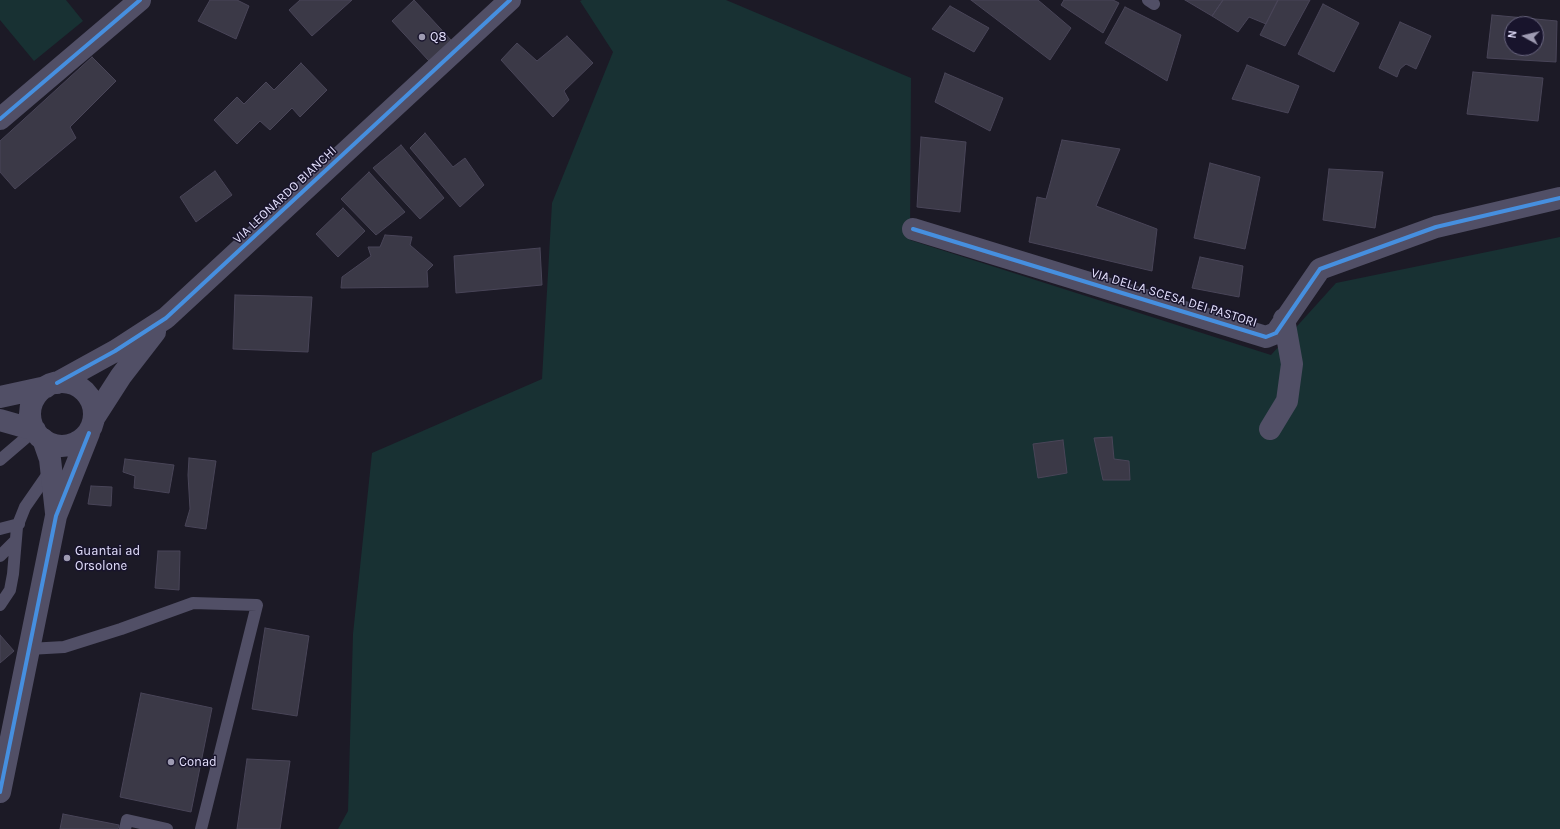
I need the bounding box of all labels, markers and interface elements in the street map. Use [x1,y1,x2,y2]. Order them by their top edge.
north arrow [1504,16,1544,56]
place label: Q8 [430,29,446,45]
text: N [1506,30,1520,39]
marker: Q8 [417,32,427,42]
street label: VIA LEONARDO BIANCHI [230,143,340,247]
street label: VIA DELLA SCESA DEI PASTORI [1089,265,1259,331]
place label: Guantai ad Orsolone [75,543,140,574]
marker: Guantai ad Orsolone [62,553,72,563]
place label: Conad [179,754,217,770]
marker: Conad [166,757,176,767]

